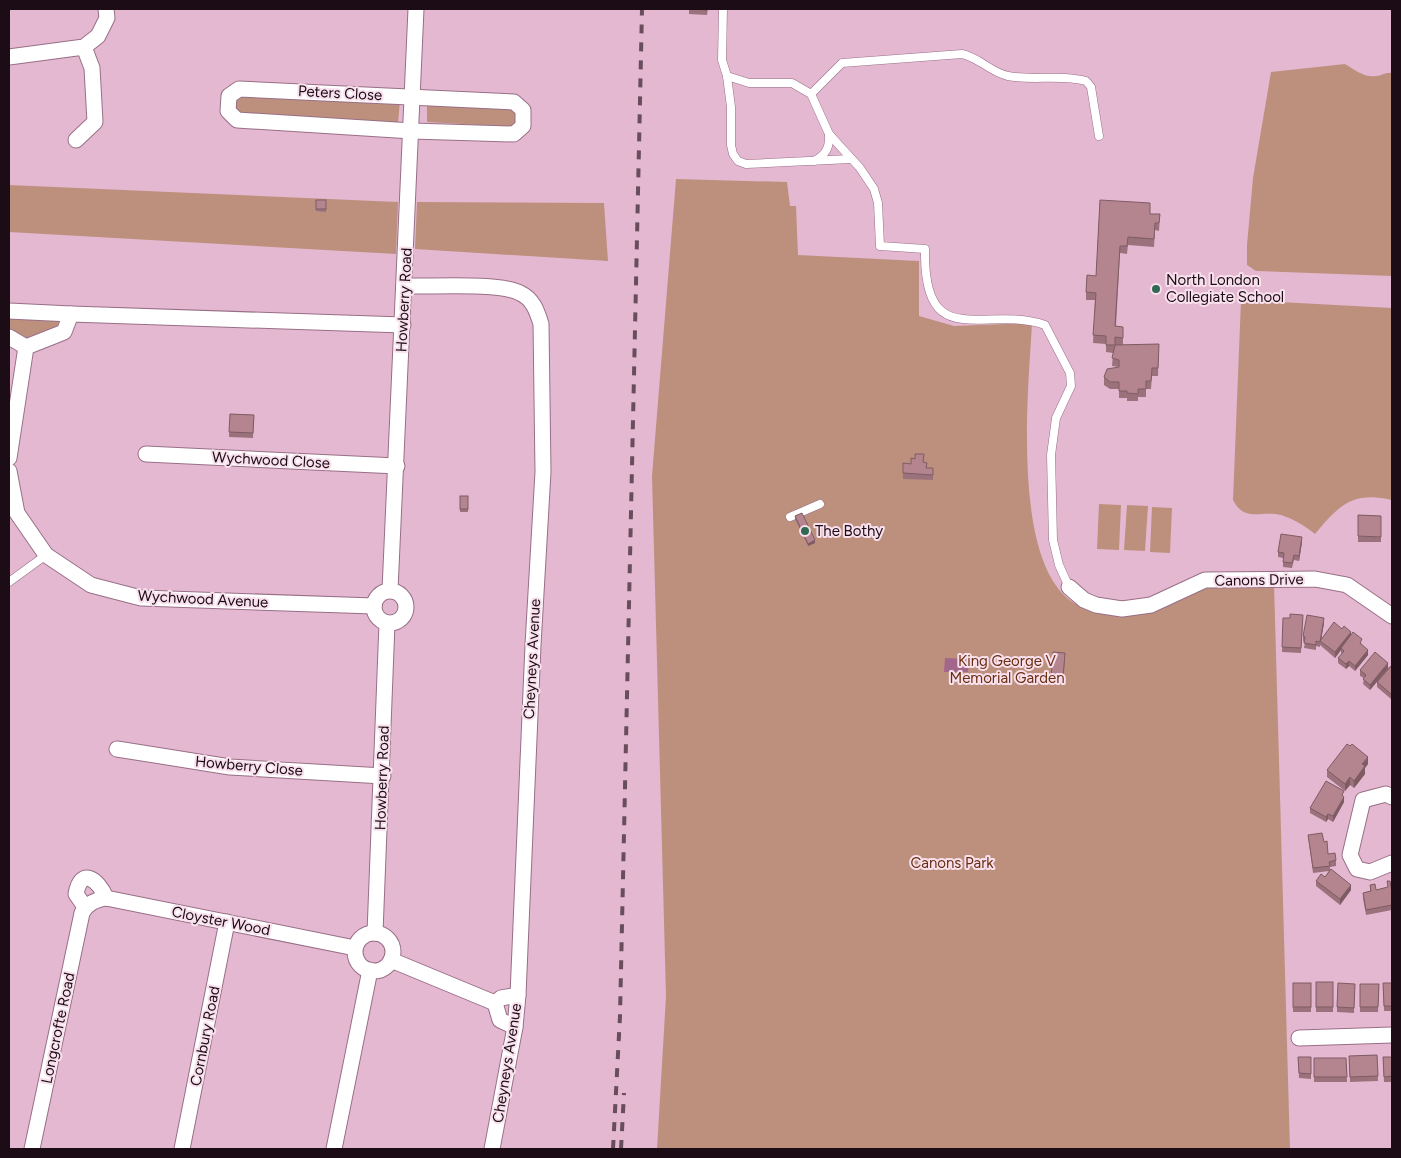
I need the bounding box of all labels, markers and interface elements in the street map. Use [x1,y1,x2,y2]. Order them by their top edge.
street label: Peters Close [297,82,383,104]
street label: Howberry Road [392,247,416,353]
place label: North London Collegiate School [1166,271,1284,306]
marker: North London Collegiate School [1150,283,1162,295]
street label: Wychwood Close [212,448,330,472]
place label: The Bothy [815,522,883,540]
marker: The Bothy [799,525,811,537]
street label: Canons Drive [1214,570,1304,590]
street label: Wychwood Avenue [137,587,269,611]
street label: Cheyneys Avenue [520,598,544,720]
park label: King George V Memorial Garden [949,652,1065,687]
street label: Howberry Road [371,725,393,831]
street label: Howberry Close [194,752,304,780]
park label: Canons Park [910,854,994,872]
street label: Cloyster Wood [170,903,272,939]
street label: Longcrofte Road [37,971,79,1085]
street label: Cornbury Road [186,985,224,1087]
street label: Cheyneys Avenue [489,1002,525,1124]

